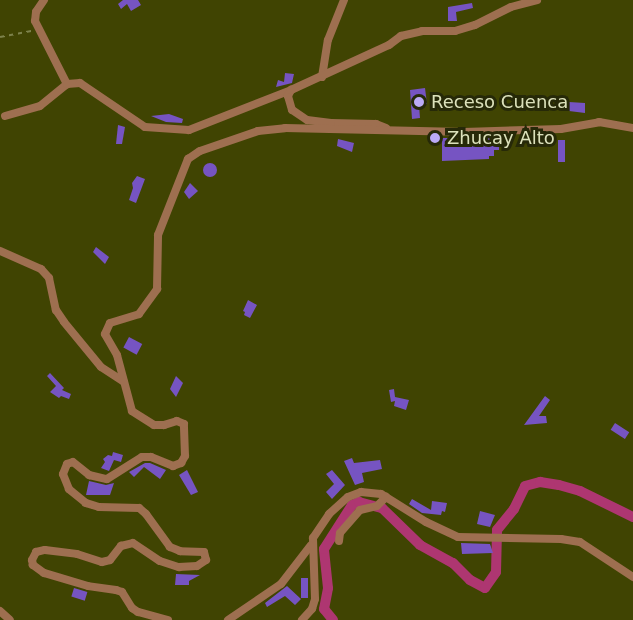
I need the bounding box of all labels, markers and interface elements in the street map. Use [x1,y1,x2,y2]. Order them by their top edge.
place label: Receso Cuenca [431,91,568,113]
marker: Receso Cuenca [412,95,426,109]
place label: Zhucay Alto [447,127,555,149]
marker: Zhucay Alto [428,131,442,145]

